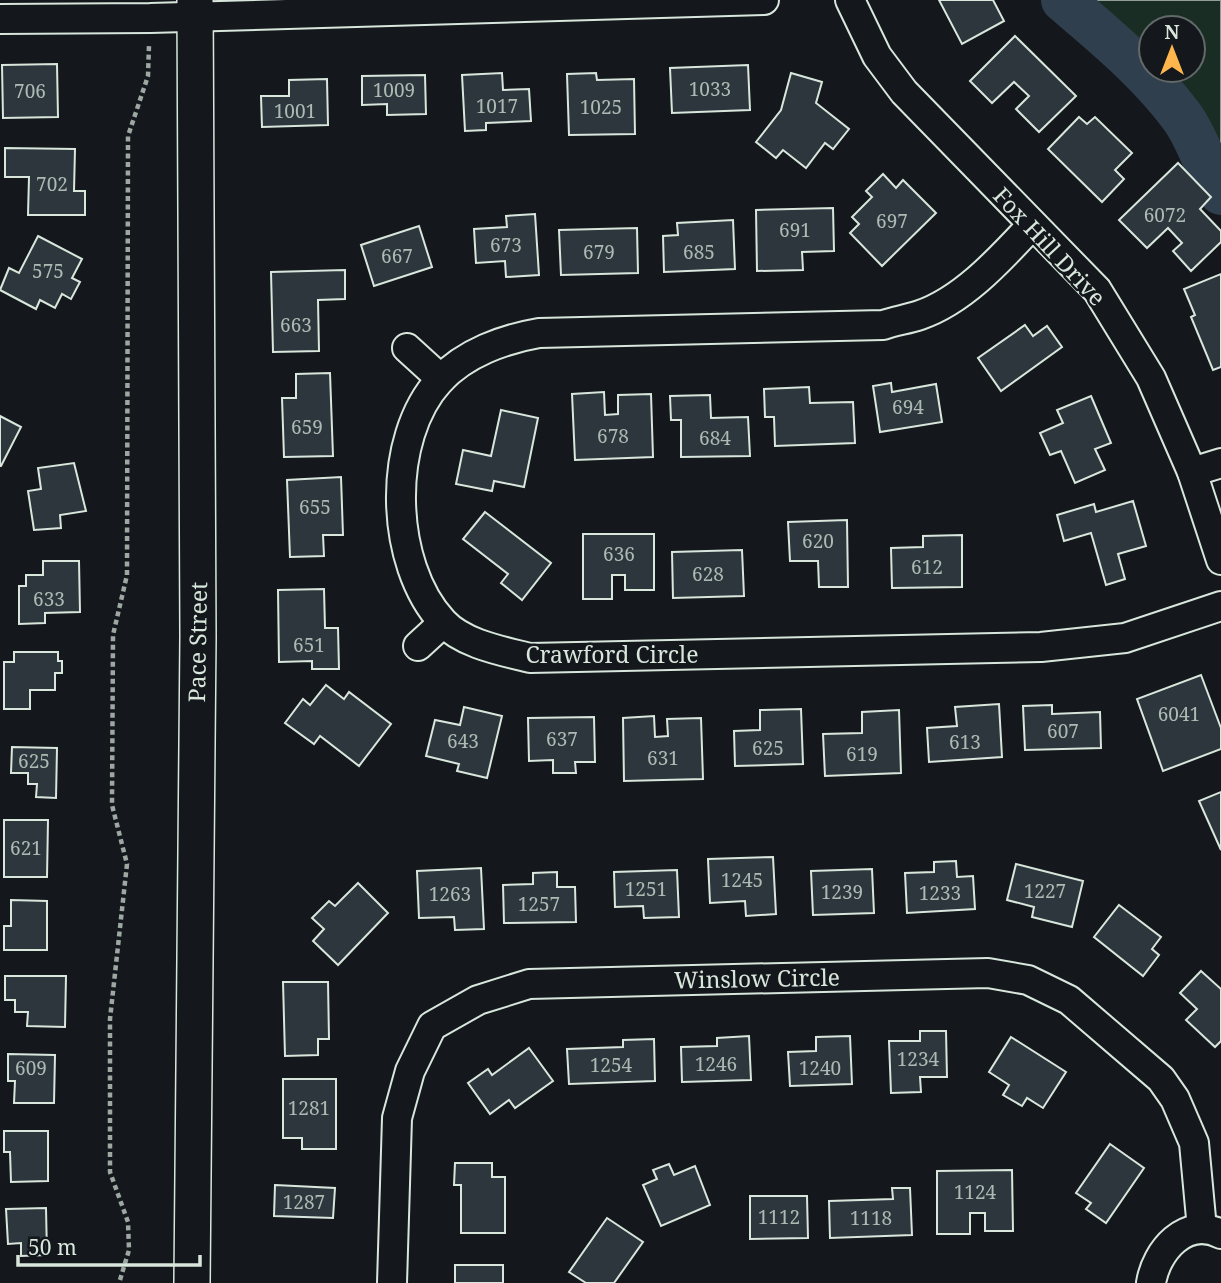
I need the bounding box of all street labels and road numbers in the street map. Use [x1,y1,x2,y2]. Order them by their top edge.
street label: Fox Hill Drive [987,180,1113,312]
street label: Pace Street [180,581,214,703]
street label: Crawford Circle [525,638,699,670]
street label: Winslow Circle [674,961,840,995]

